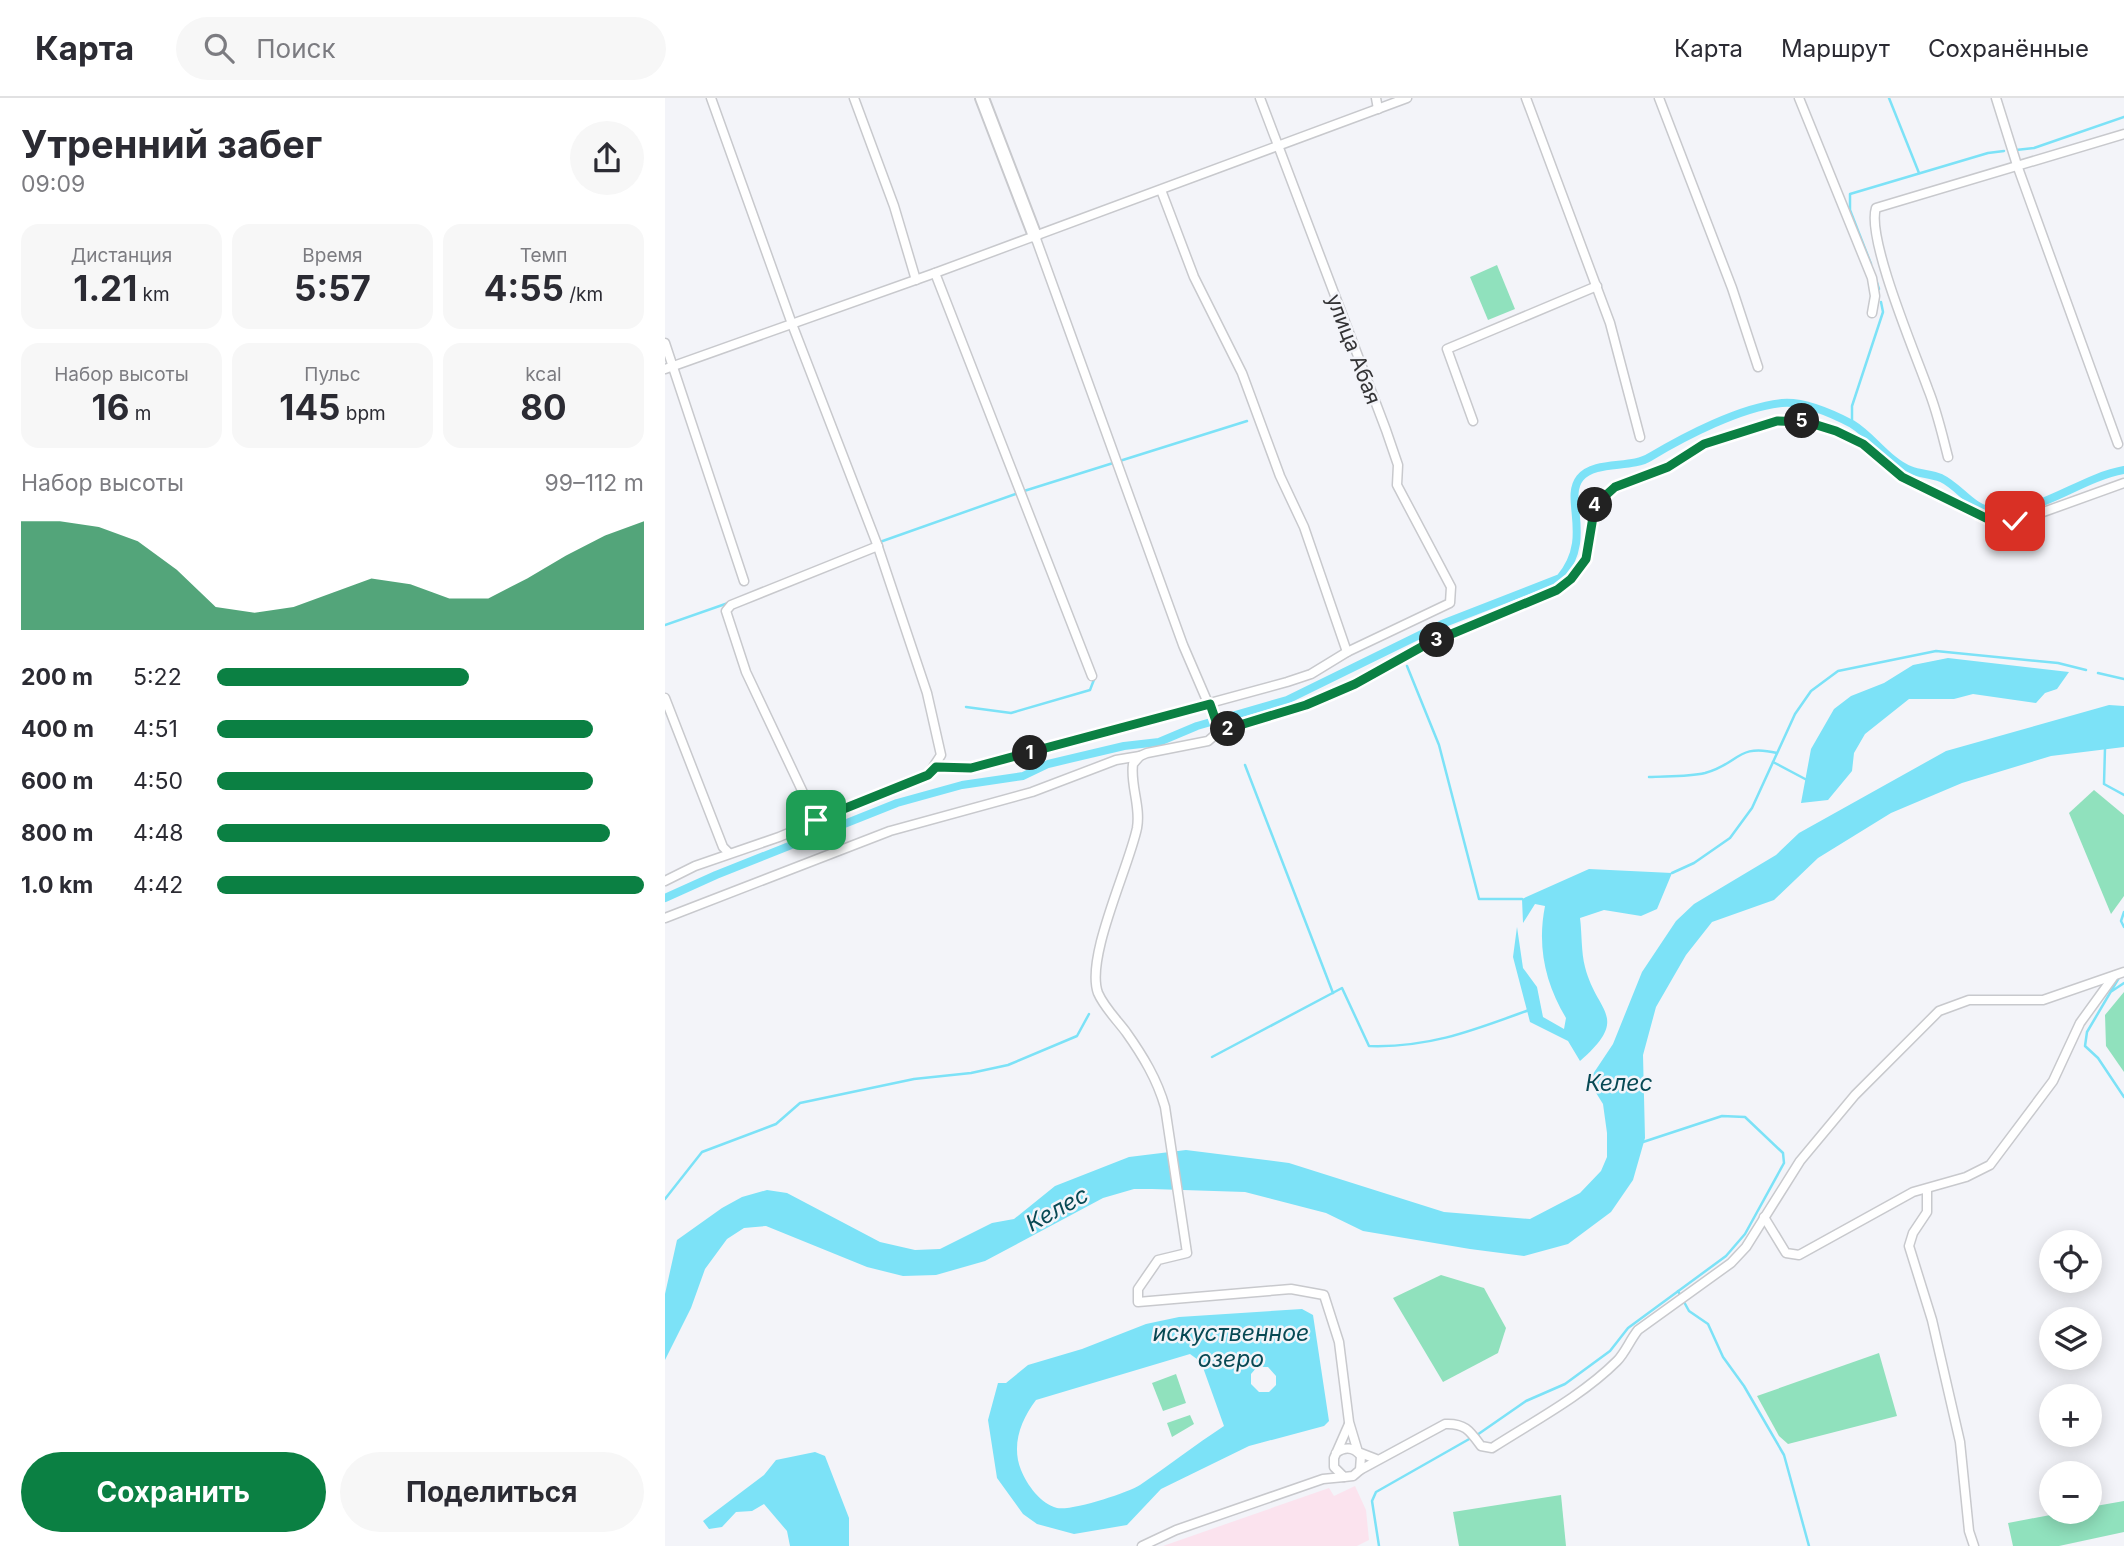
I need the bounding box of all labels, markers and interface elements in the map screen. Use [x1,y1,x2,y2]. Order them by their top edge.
search box [176,17,666,80]
text: Карта [35,28,134,68]
icon: search [200,29,238,67]
text: Поиск [256,33,335,64]
text: Карта [1674,34,1743,63]
text: Маршрут [1781,34,1890,63]
text: Сохранённые [1928,34,2089,63]
text: Утренний забег [21,121,322,167]
button: share [570,121,644,195]
text: 09:09 [21,170,85,198]
text: Дистанция [71,244,172,267]
text: Время [302,244,363,267]
text: Темп [520,244,567,267]
text: 1.21 [73,267,137,309]
text: 5:57 [294,267,371,309]
text: 4:55 [484,267,564,309]
text: km [137,283,170,306]
text: /km [564,283,603,306]
street label: улица Абая [1322,290,1386,408]
text: Набор высоты [54,363,189,386]
text: Пульс [304,363,361,386]
text: kcal [525,363,562,386]
text: 16 [92,386,129,428]
text: 145 [279,386,340,428]
text: 80 [520,386,567,428]
text: m [129,402,151,425]
text: bpm [340,402,386,425]
pin: 5 [1785,404,1819,438]
text: 5 [1795,409,1808,432]
text: Набор высоты [21,469,184,497]
text: 99–112 m [545,469,644,497]
pin: 4 [1577,488,1613,522]
pin [1985,491,2045,551]
text: 4 [1588,493,1601,516]
icon: check [1996,502,2034,540]
pin: 3 [1419,622,1455,658]
text: 3 [1430,628,1443,651]
text: 200 m [21,663,93,691]
text: 5:22 [133,663,182,691]
pin: 2 [1211,712,1245,746]
text: 400 m [21,715,94,743]
text: 4:51 [133,715,178,743]
text: 2 [1222,717,1233,740]
pin: 1 [1013,736,1047,770]
text: 1 [1025,741,1034,764]
text: 600 m [21,767,93,795]
text: 4:50 [133,767,183,795]
pin [786,790,846,850]
icon: arrive [797,801,835,839]
text: 800 m [21,819,93,847]
text: 4:48 [133,819,184,847]
text: 1.0 km [21,871,93,899]
text: 4:42 [133,871,183,899]
water label: Келес [1585,1069,1653,1097]
water label: Келес [1021,1180,1093,1238]
map controls [2039,1230,2102,1524]
button: locate [2039,1230,2102,1293]
button: layers [2039,1307,2102,1370]
water label: искуственное озеро [1153,1319,1309,1373]
button: + [2039,1384,2102,1447]
button: Сохранить [21,1452,326,1532]
button: Поделиться [340,1452,644,1532]
button: − [2039,1461,2102,1524]

